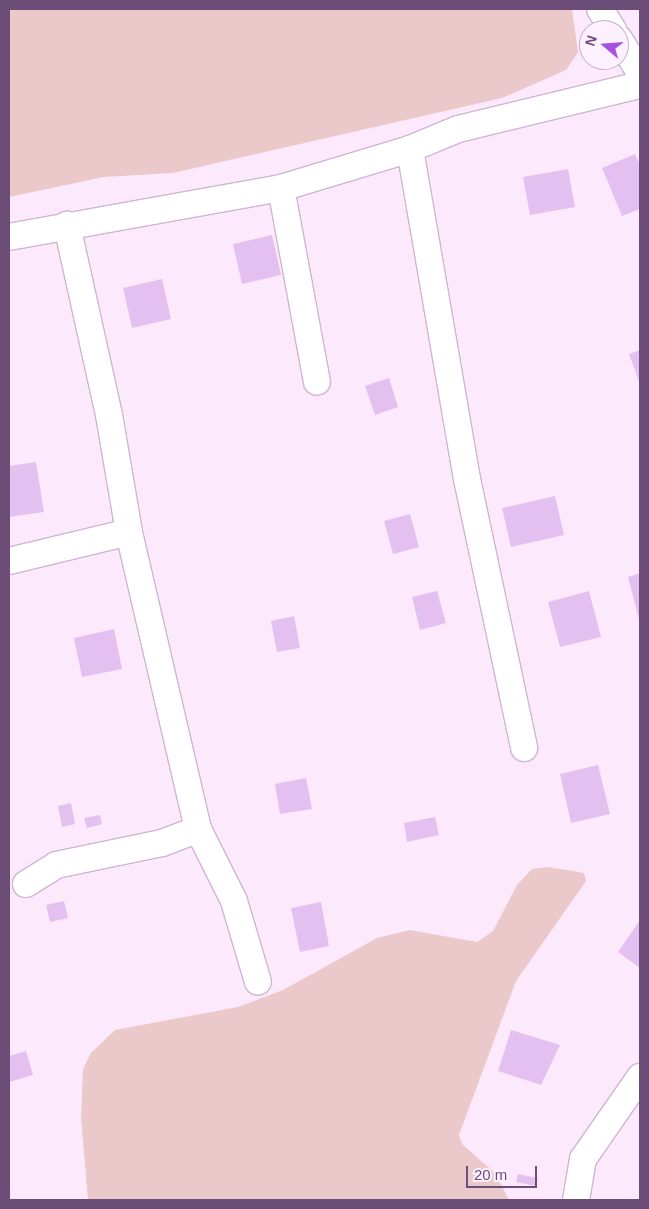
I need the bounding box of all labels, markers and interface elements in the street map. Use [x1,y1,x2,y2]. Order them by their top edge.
north arrow [579,20,629,70]
text: N [582,33,600,48]
scale bar [469,1156,540,1188]
text: 20 m [474,1166,507,1183]

